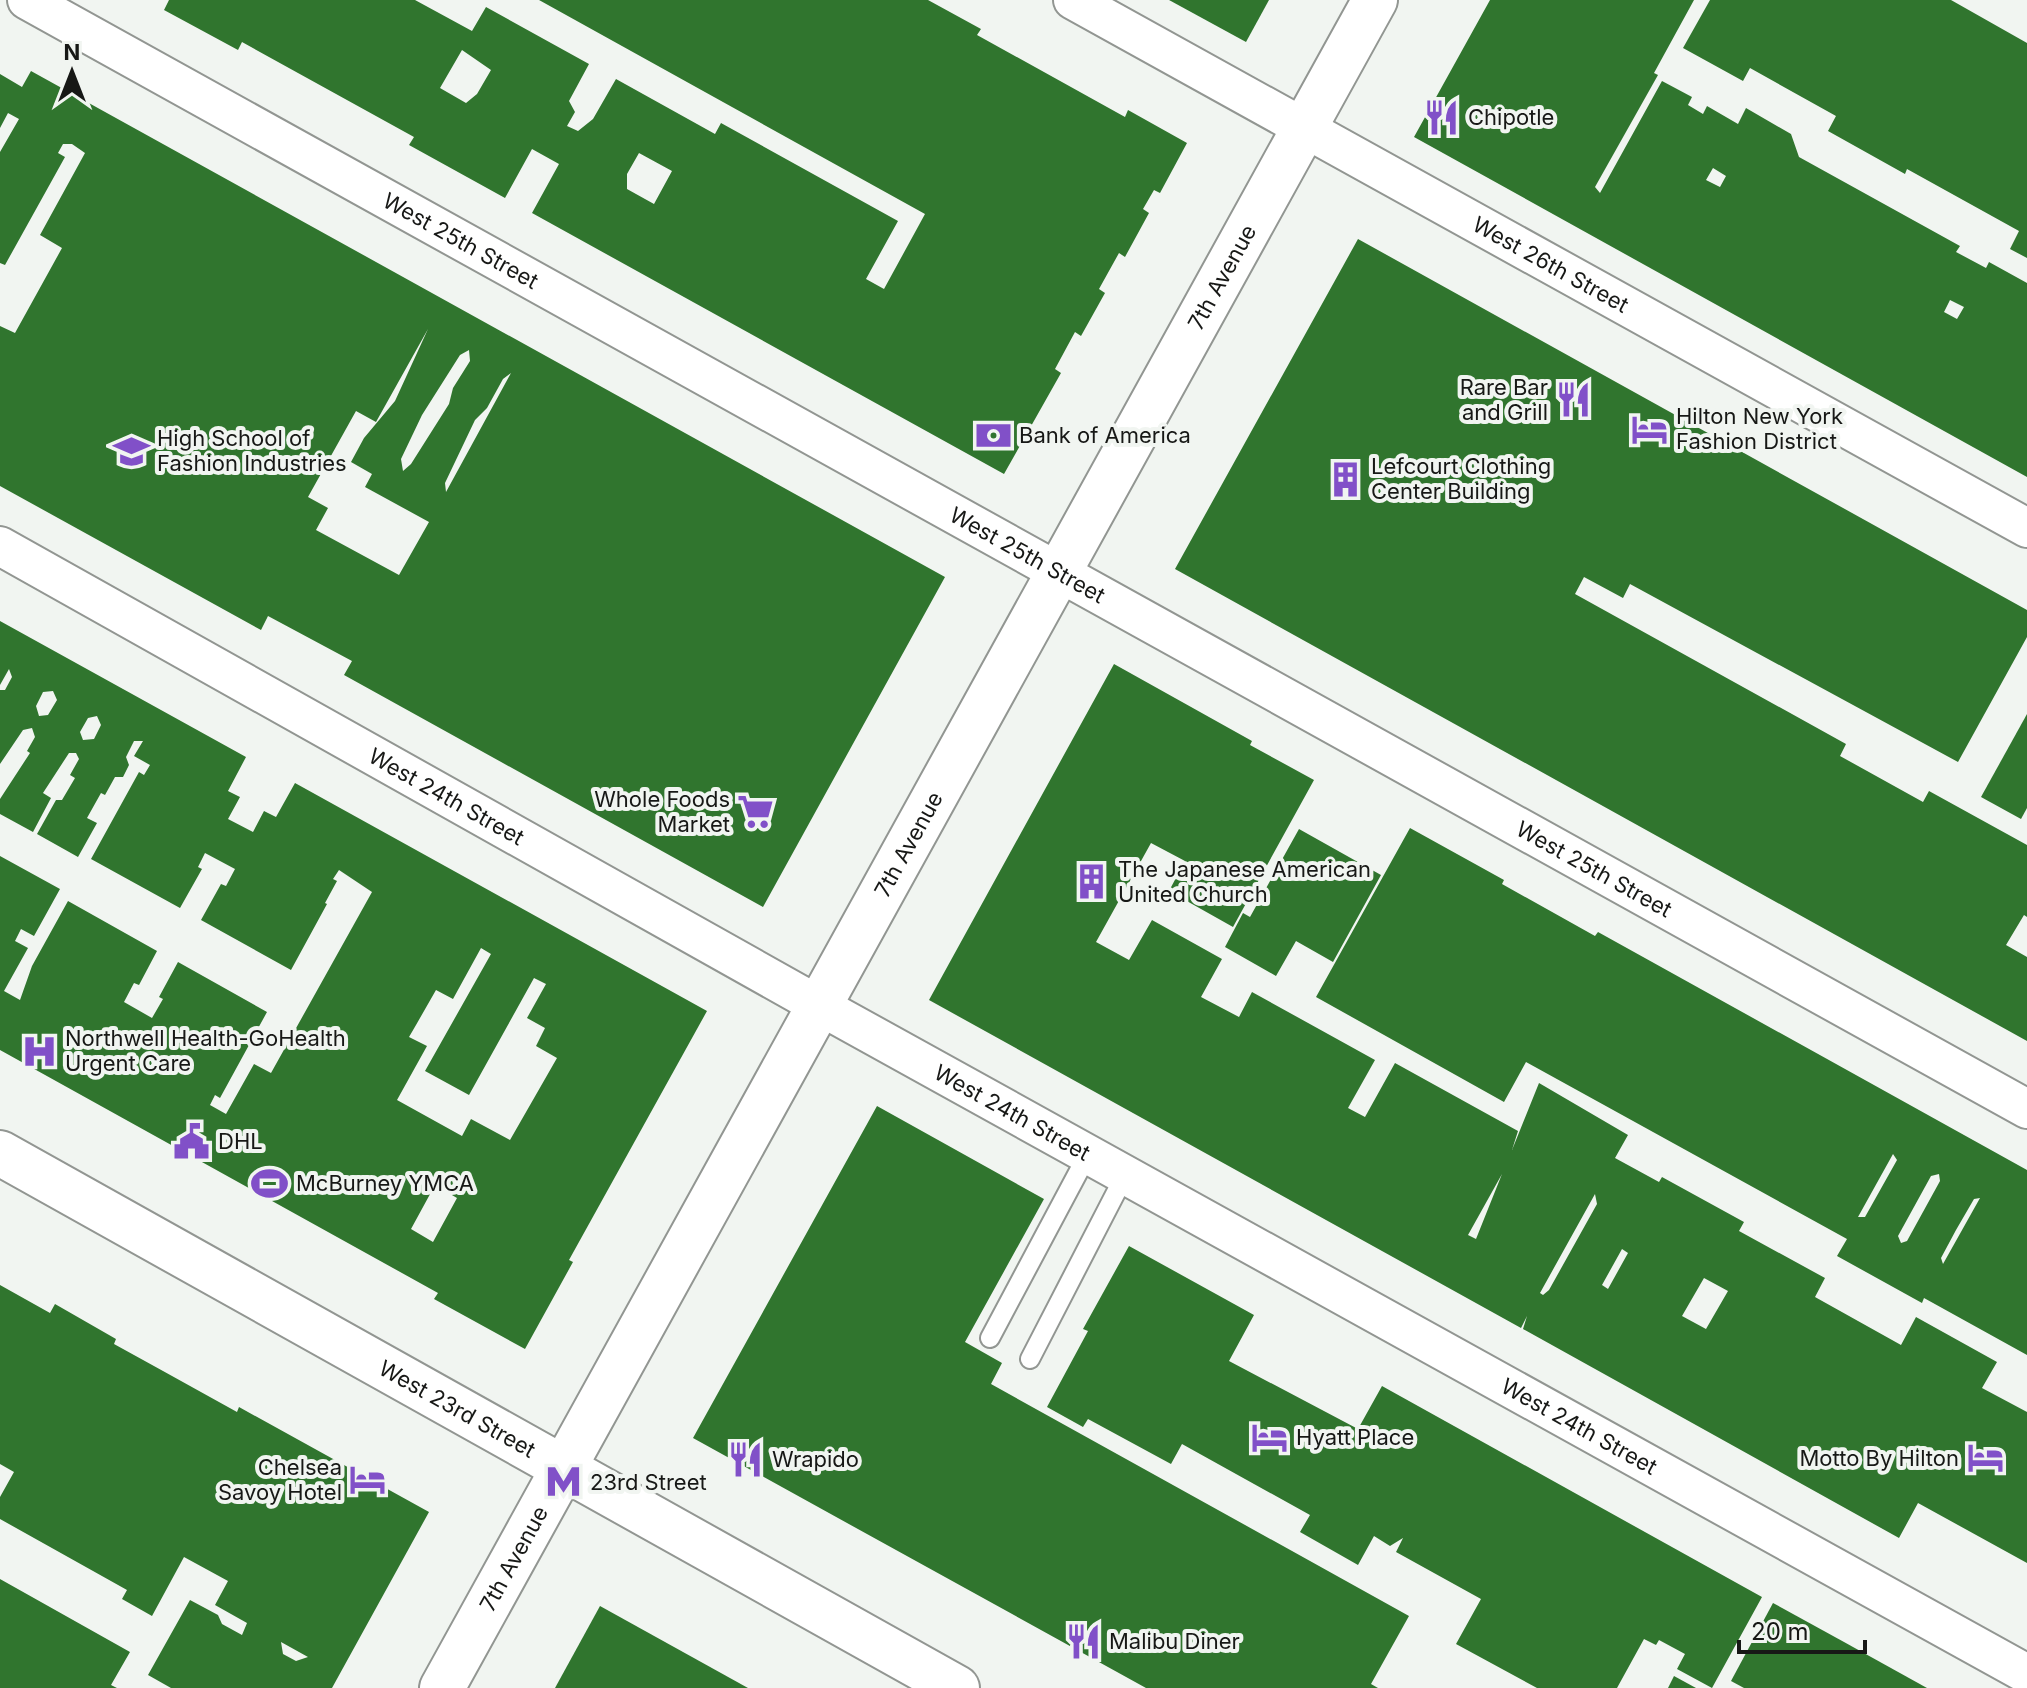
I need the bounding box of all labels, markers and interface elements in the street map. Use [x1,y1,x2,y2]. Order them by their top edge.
north arrow [32,32,112,112]
text: N [64,39,80,65]
restaurant icon: Chipotle [1423,98,1461,136]
place label: Chipotle [1468,104,1554,130]
street label: West 25th Street [379,187,543,294]
street label: West 26th Street [1468,211,1633,318]
street label: 7th Avenue [1182,220,1261,334]
place label: Rare Bar and Grill [1460,374,1548,425]
restaurant icon: Rare Bar and Grill [1555,381,1593,419]
place label: Hilton New York Fashion District [1676,403,1843,454]
hotel icon: Hilton New York Fashion District [1631,410,1669,448]
bank icon: Bank of America [974,416,1012,454]
place label: Bank of America [1019,422,1191,448]
place label: High School of Fashion Industries [157,425,347,476]
school or university icon: High School of Fashion Industries [112,432,150,470]
place label: Lefcourt Clothing Center Building [1371,453,1551,504]
building icon: Lefcourt Clothing Center Building [1326,460,1364,498]
street label: West 25th Street [945,501,1110,608]
street label: West 24th Street [364,743,529,850]
place label: Whole Foods Market [594,786,730,837]
street label: 7th Avenue [869,787,948,901]
supermarket icon: Whole Foods Market [737,793,775,831]
street label: West 25th Street [1512,816,1676,922]
place label: The Japanese American United Church [1118,856,1371,907]
building icon: The Japanese American United Church [1073,863,1111,901]
place label: Northwell Health-GoHealth Urgent Care [65,1025,346,1076]
hospital icon: Northwell Health-GoHealth Urgent Care [20,1032,58,1070]
street label: West 24th Street [930,1059,1095,1166]
public building icon: DHL [173,1122,211,1160]
place label: DHL [218,1128,263,1154]
sports icon: McBurney YMCA [251,1164,289,1202]
place label: McBurney YMCA [296,1170,474,1196]
street label: West 23rd Street [375,1355,540,1463]
street label: West 24th Street [1497,1373,1662,1480]
hotel icon: Hyatt Place [1251,1418,1289,1456]
place label: Hyatt Place [1296,1424,1414,1450]
hotel icon: Motto By Hilton [1966,1439,2004,1477]
restaurant icon: Wrapido [727,1440,765,1478]
place label: Motto By Hilton [1799,1445,1959,1471]
place label: Wrapido [772,1446,859,1472]
place label: Chelsea Savoy Hotel [218,1454,342,1505]
hotel icon: Chelsea Savoy Hotel [349,1461,387,1499]
metro station icon: 23rd Street [545,1463,583,1501]
place label: 23rd Street [590,1469,707,1495]
street label: 7th Avenue [474,1501,553,1616]
scale bar [1739,1604,1865,1654]
text: 20 m [1751,1617,1809,1646]
restaurant icon: Malibu Diner [1064,1622,1102,1660]
place label: Malibu Diner [1109,1628,1240,1654]

